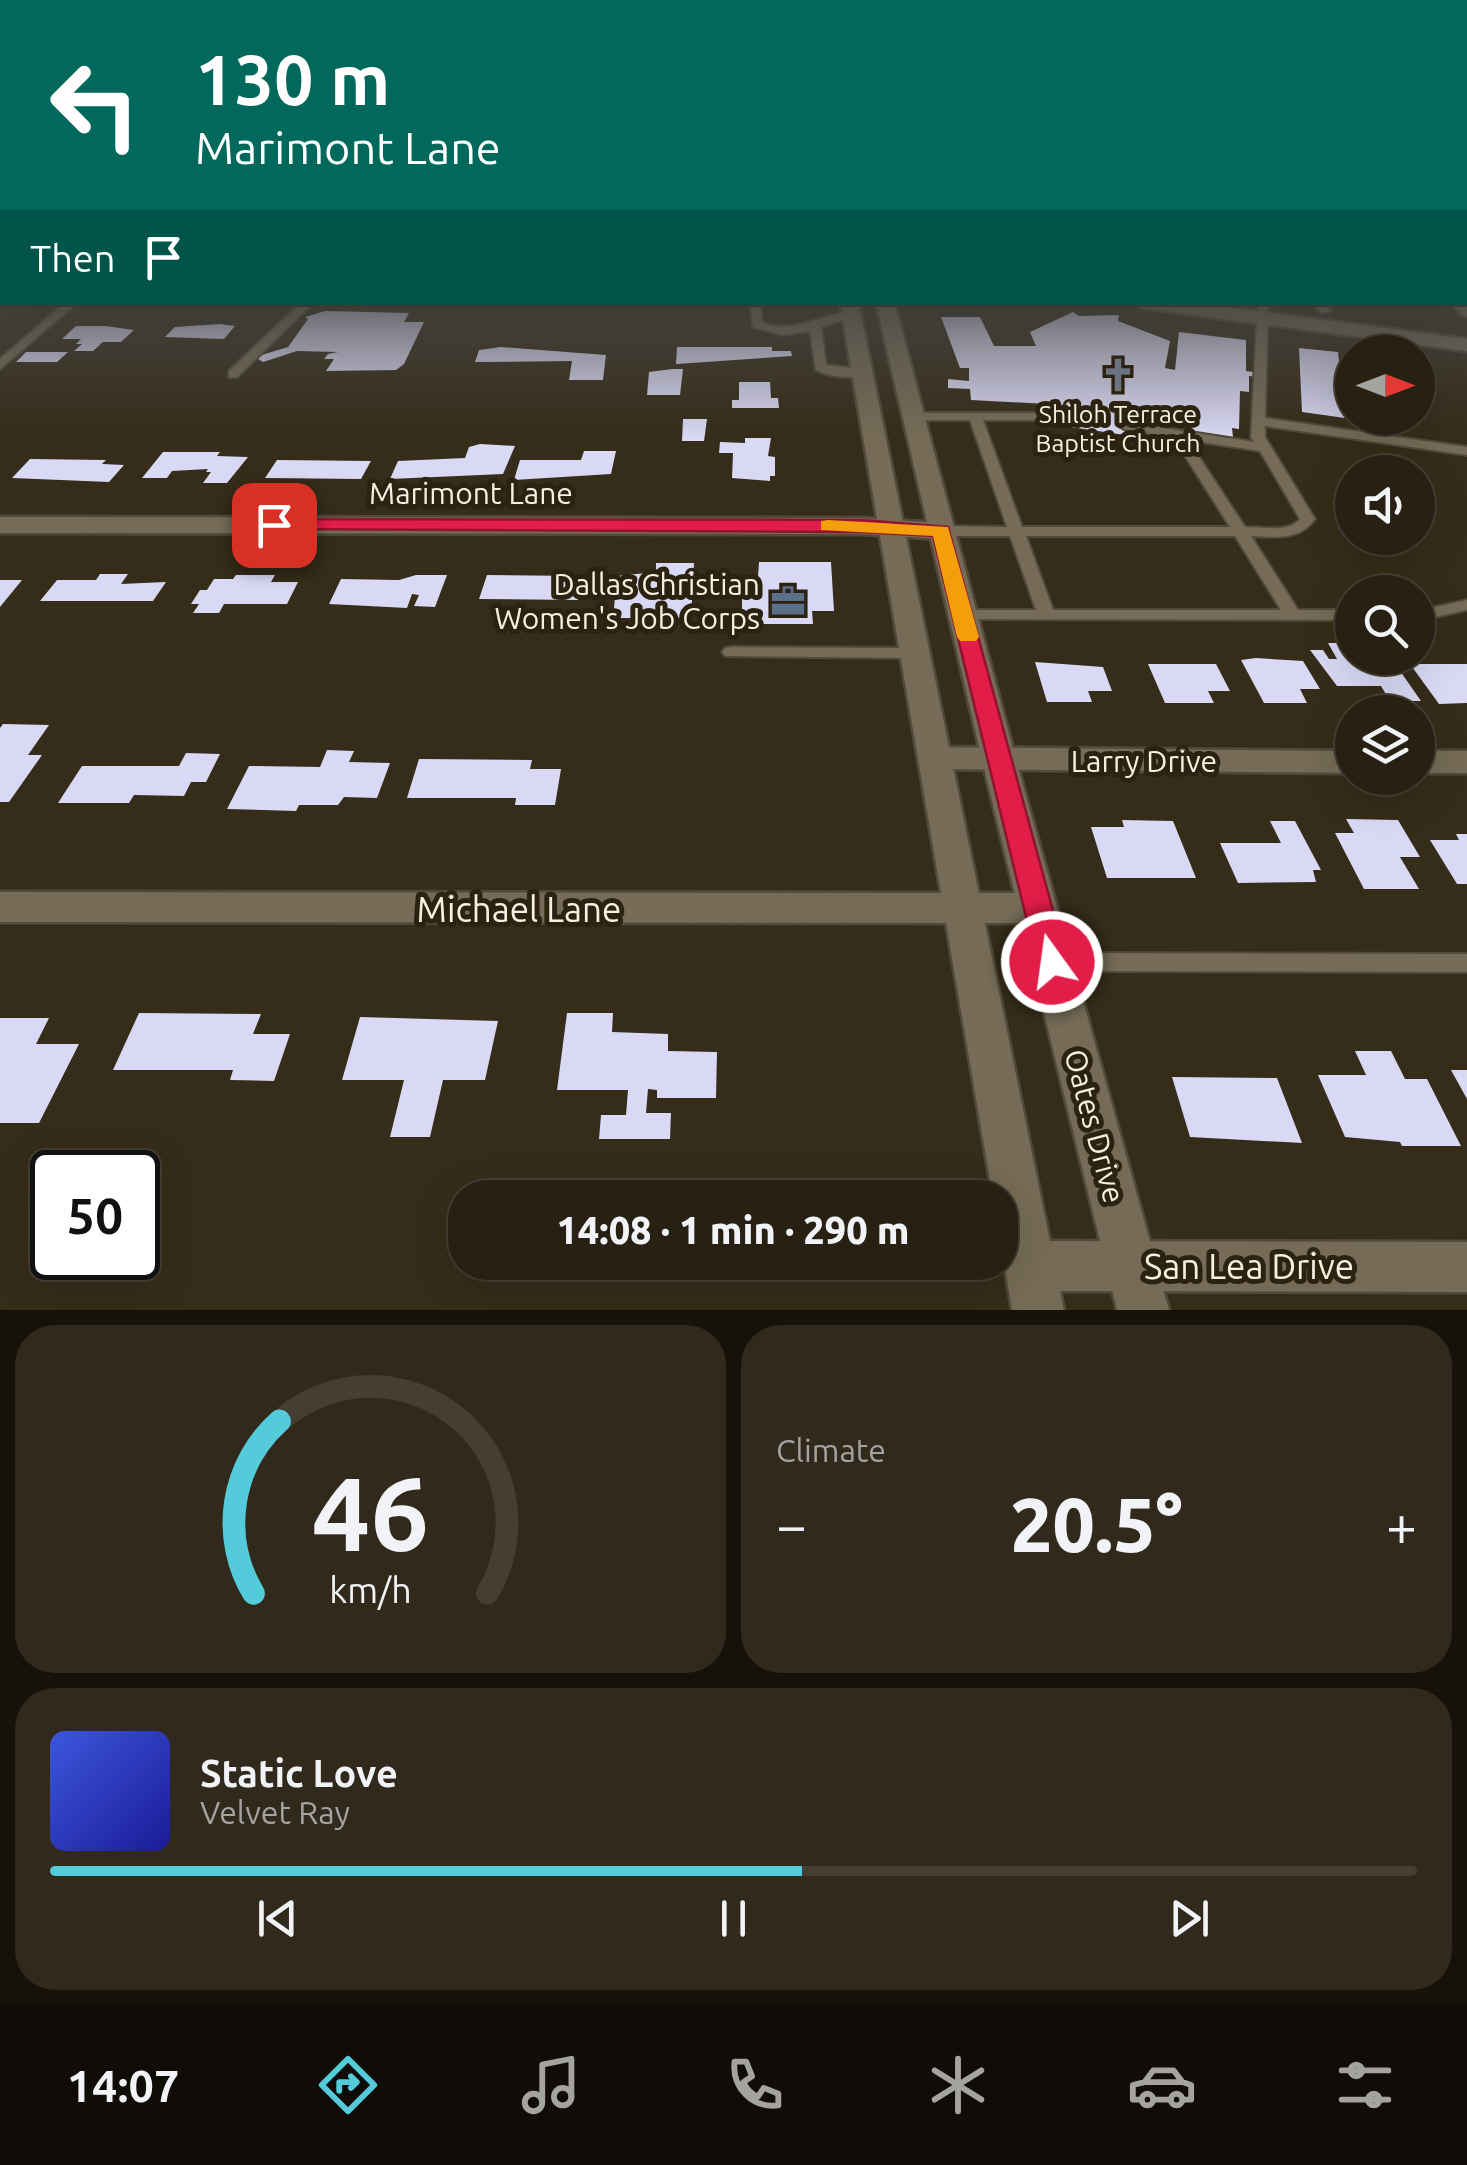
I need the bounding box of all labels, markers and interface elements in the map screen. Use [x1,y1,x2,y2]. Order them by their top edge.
icon: left [30,40,160,170]
text: 130 m [195,40,390,118]
text: Marimont Lane [195,122,501,173]
icon: arrive [136,230,191,285]
text: Then [30,237,116,279]
north arrow [1335,335,1435,435]
map controls [1335,335,1435,795]
church icon: Shiloh Terrace Baptist Church [1099,356,1137,394]
place label: Shiloh Terrace Baptist Church [1036,400,1200,457]
button: sound [1335,455,1435,555]
street label: Marimont Lane [369,476,573,510]
pin [232,483,317,568]
icon: arrive [247,498,302,553]
place label: Dallas Christian Women's Job Corps [494,567,760,635]
button: search [1335,575,1435,675]
office icon: Dallas Christian Women's Job Corps [769,582,807,620]
button: layers [1335,695,1435,795]
street label: Larry Drive [1071,744,1217,778]
street label: Michael Lane [417,889,621,929]
position arrow [1000,910,1104,1014]
street label: Oates Drive [1058,1045,1132,1207]
speed limit sign: 50 [30,1150,160,1280]
text: 14:08 · 1 min · 290 m [556,1209,910,1251]
street label: San Lea Drive [1144,1246,1354,1286]
text: Climate [776,1432,886,1468]
text: 46 [312,1454,429,1571]
text: 20.5° [1010,1482,1183,1566]
text: − [776,1494,807,1555]
text: + [1386,1494,1417,1555]
text: km/h [329,1570,412,1610]
text: Static Love [200,1752,398,1794]
text: Velvet Ray [200,1794,350,1830]
icon: previous [250,1891,305,1946]
icon: pause [706,1891,761,1946]
icon: next [1162,1891,1217,1946]
icon: directions [313,2050,383,2120]
icon: music [516,2050,586,2120]
icon: phone [720,2050,790,2120]
icon: climate [923,2050,993,2120]
icon: car [1127,2050,1197,2120]
icon: filters [1330,2050,1400,2120]
text: 14:07 [67,2060,179,2111]

